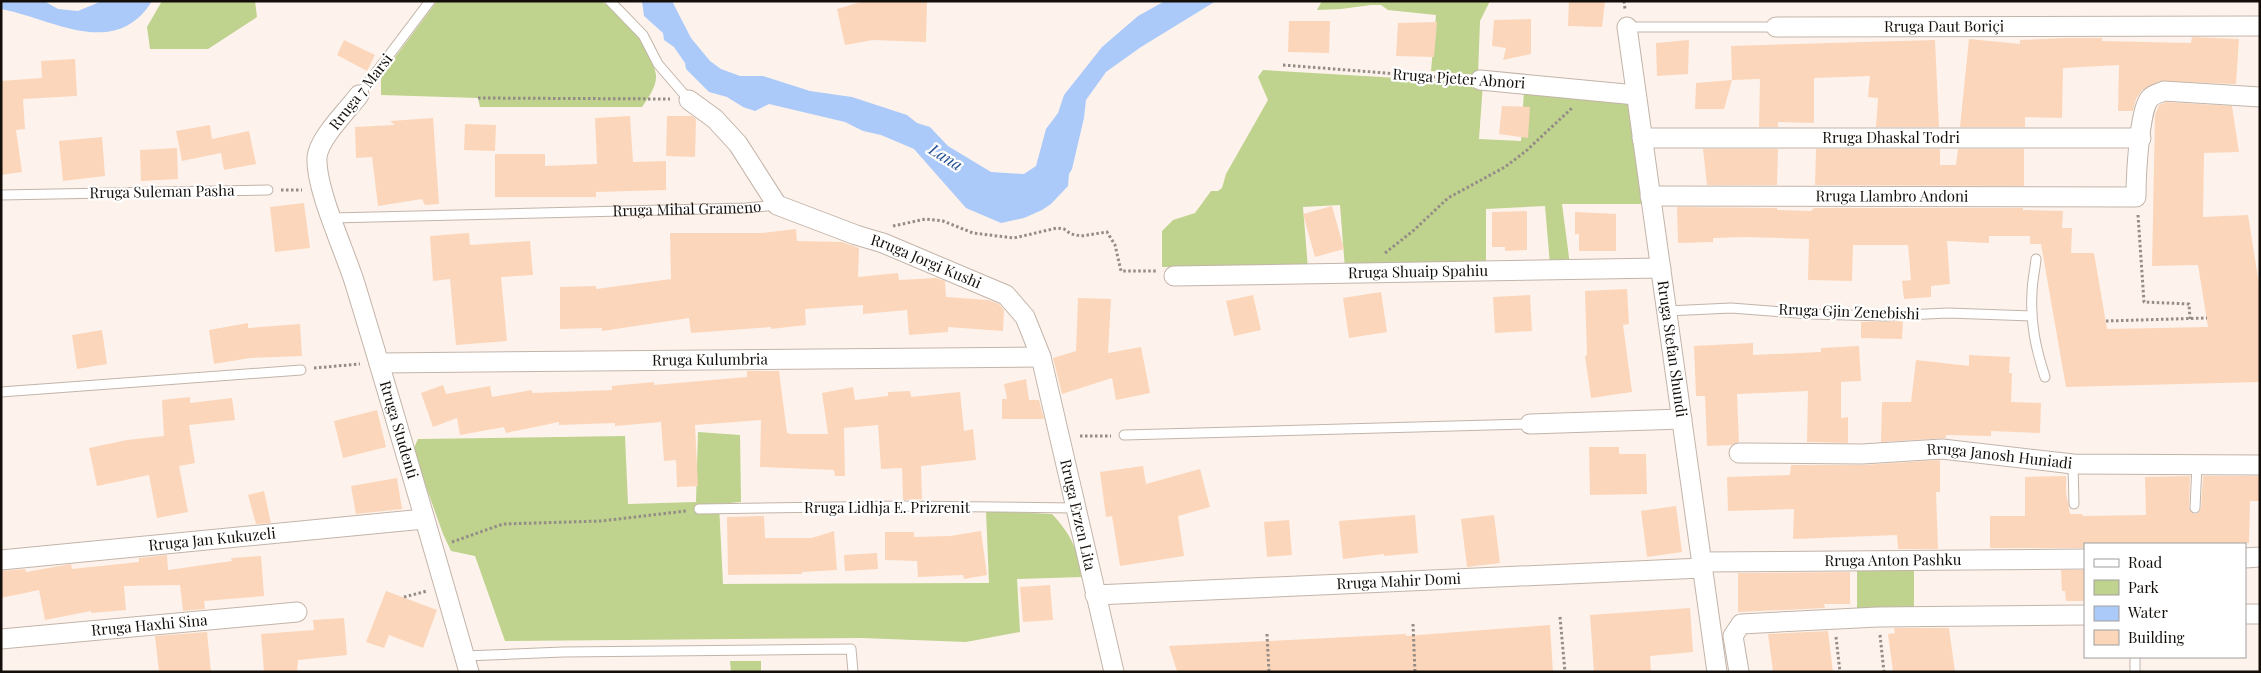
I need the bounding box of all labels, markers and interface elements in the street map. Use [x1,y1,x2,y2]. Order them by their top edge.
street label: Rruga Daut Boriçi [1884,16,2005,36]
street label: Rruga 7 Marsi [324,49,397,134]
street label: Rruga Pjeter Abnori [1392,63,1527,93]
street label: Rruga Dhaskal Todri [1822,127,1960,147]
water label: Lana [925,138,967,175]
street label: Rruga Suleman Pasha [89,180,235,202]
street label: Rruga Llambro Andoni [1815,185,1969,206]
street label: Rruga Mihal Grameno [612,196,762,220]
street label: Rruga Jorgi Kushi [869,229,985,293]
street label: Rruga Shuaip Spahiu [1348,260,1489,282]
street label: Rruga Stefan Shundi [1653,279,1692,419]
street label: Rruga Gjin Zenebishi [1778,299,1921,323]
street label: Rruga Kulumbria [652,348,769,370]
street label: Rruga Studenti [376,378,424,481]
street label: Rruga Janosh Huniadi [1926,438,2074,473]
street label: Rruga Erzen Lita [1056,457,1101,573]
street label: Rruga Lidhja E. Prizrenit [804,497,971,517]
street label: Rruga Jan Kukuzeli [147,522,277,555]
legend [2084,543,2246,658]
street label: Rruga Anton Pashku [1824,549,1962,570]
text: Road [2128,552,2162,572]
street label: Rruga Mahir Domi [1336,568,1462,593]
text: Park [2128,577,2160,597]
text: Water [2127,602,2168,622]
street label: Rruga Haxhi Sina [90,609,209,640]
text: Building [2128,627,2185,647]

